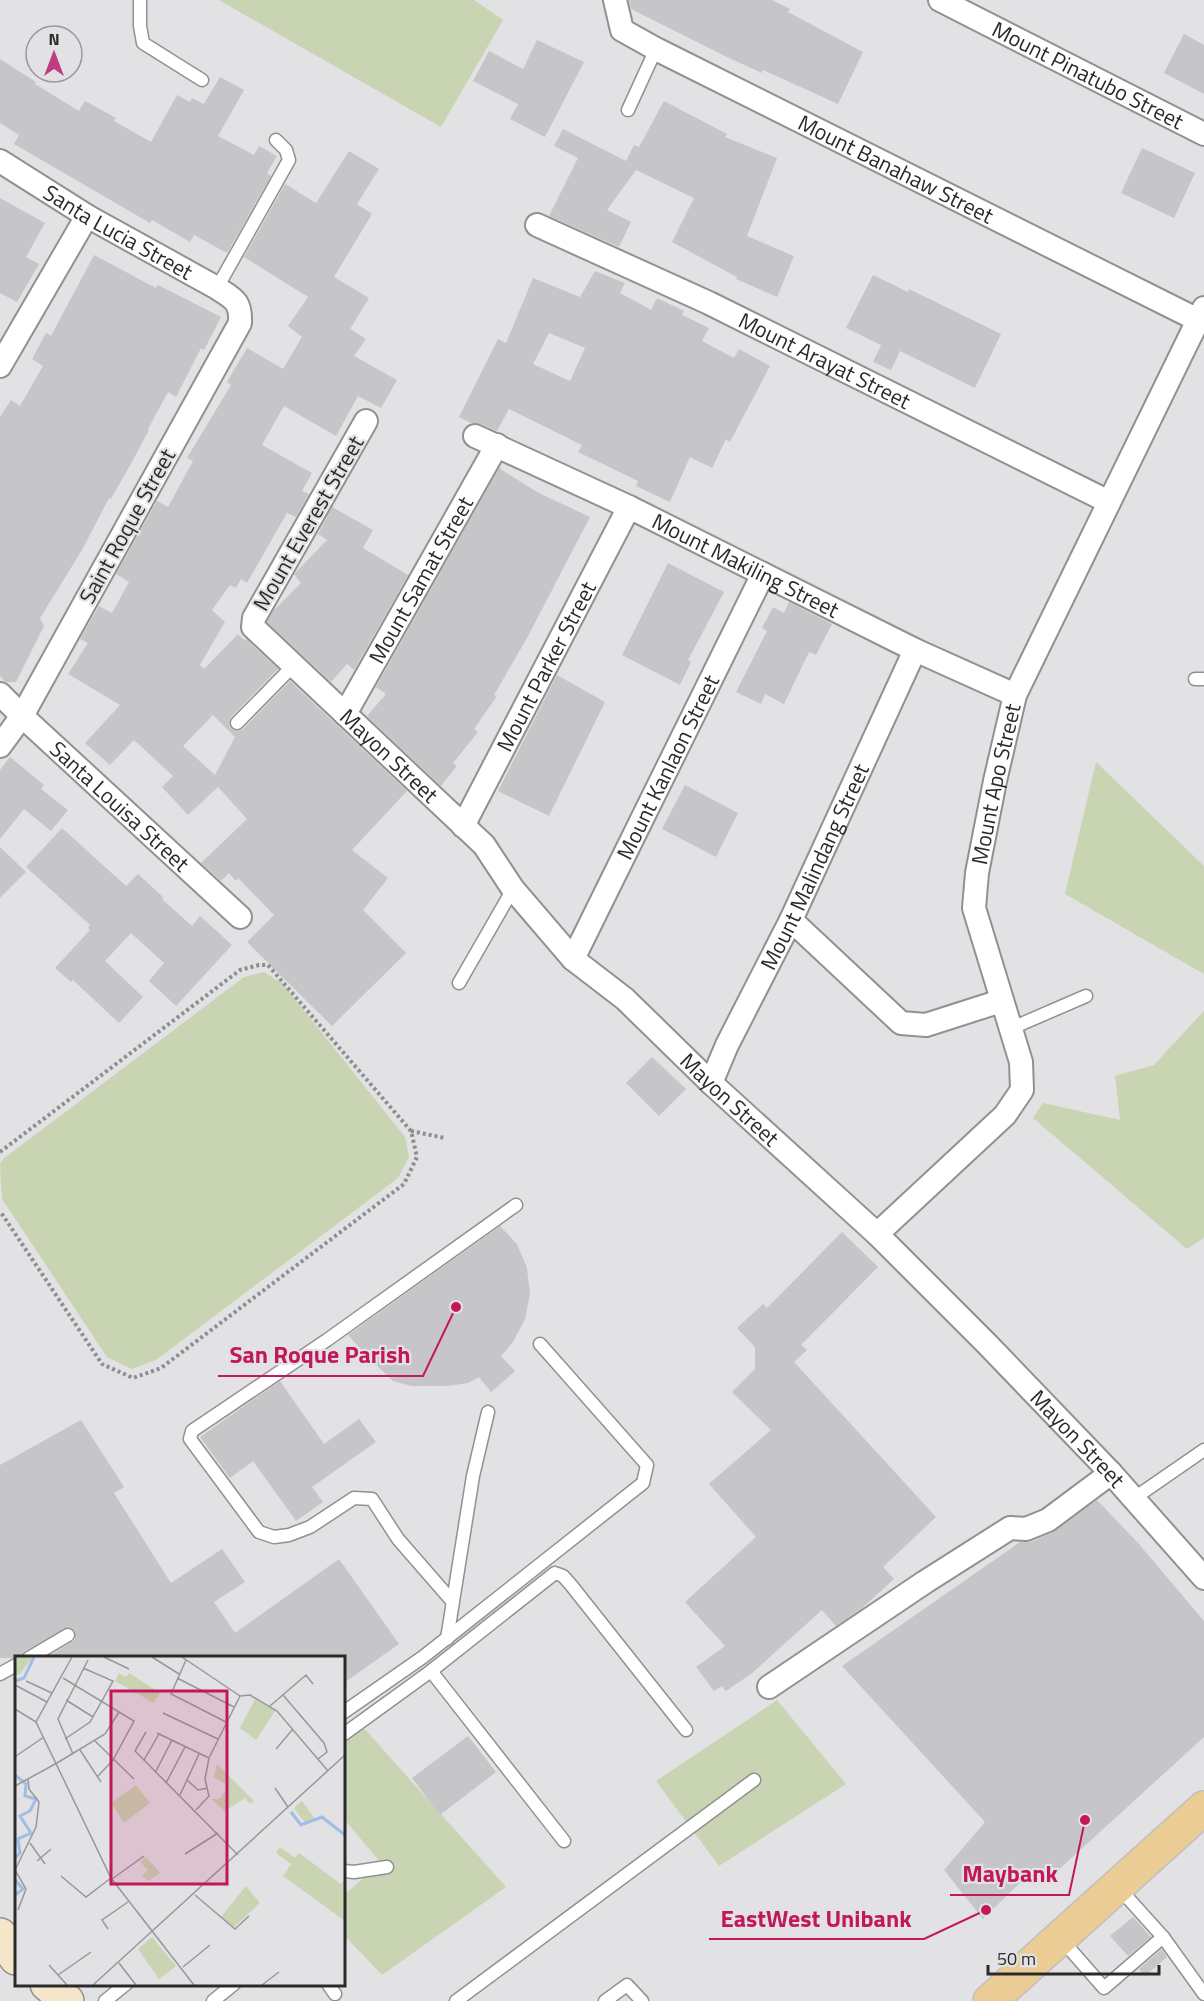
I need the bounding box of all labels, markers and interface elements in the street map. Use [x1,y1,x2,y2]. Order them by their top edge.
street label: Mount Pinatubo Street [986,12,1190,138]
north arrow [24,24,84,84]
text: N [48,27,60,51]
street label: Mount Banahaw Street [792,106,1000,232]
street label: Santa Lucia Street [37,176,199,289]
street label: Mount Arayat Street [733,303,917,418]
street label: Mount Everest Street [244,429,372,617]
street label: Saint Roque Street [70,442,184,610]
street label: Mount Samat Street [360,490,482,670]
street label: Mount Makiling Street [646,504,845,627]
street label: Mount Parker Street [488,575,605,758]
street label: Mount Kanlaon Street [608,668,728,865]
street label: Mayon Street [332,700,447,811]
street label: Mount Apo Street [962,700,1030,868]
street label: Santa Louisa Street [42,733,198,880]
street label: Mount Malindang Street [751,758,878,976]
street label: Mayon Street [672,1045,787,1155]
callout: San Roque Parish [218,1334,423,1376]
text: San Roque Parish [229,1336,411,1372]
street label: Mayon Street [1022,1382,1134,1495]
inset map [15,1656,345,1986]
callout: Maybank [950,1853,1069,1895]
text: Maybank [962,1855,1058,1891]
callout: EastWest Unibank [709,1897,924,1939]
text: EastWest Unibank [720,1900,912,1936]
scale bar [988,1938,1159,1976]
text: 50 m [997,1945,1036,1972]

